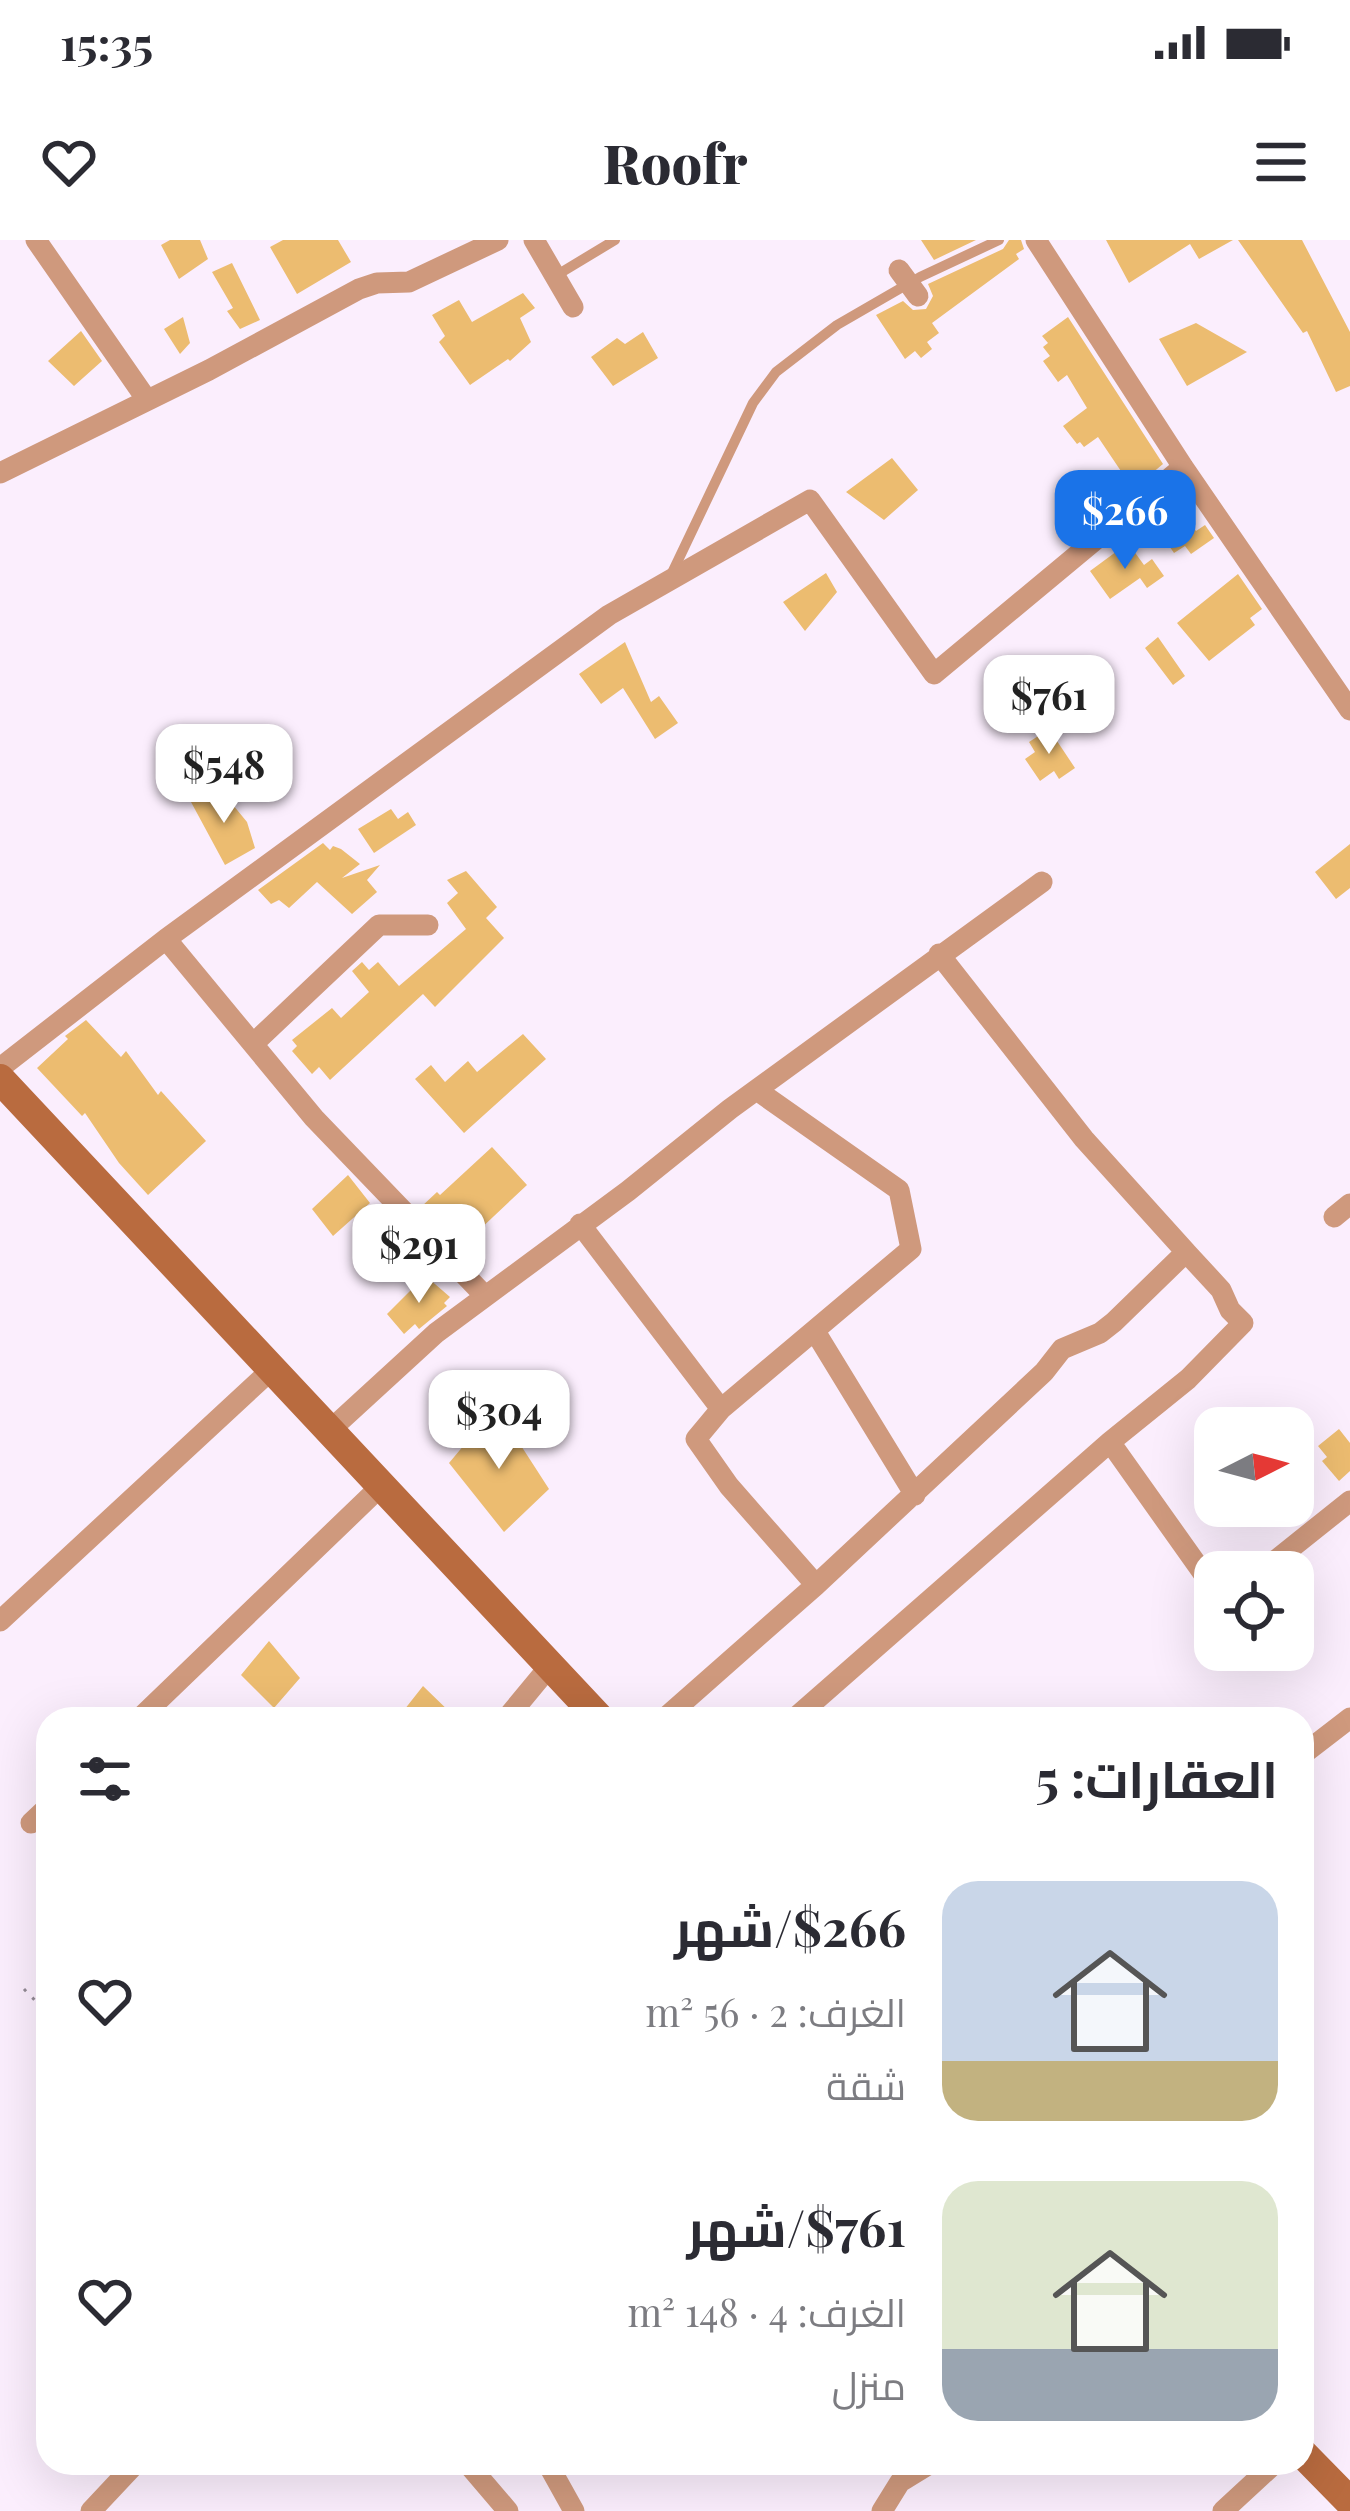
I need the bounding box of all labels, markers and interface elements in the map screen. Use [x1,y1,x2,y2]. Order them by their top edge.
text: 15:35 [60,12,153,72]
text: Roofr [603,126,747,198]
icon: heart [36,129,102,195]
icon: menu [1248,129,1314,195]
pin: $266 [1054,470,1196,572]
text: $266 [1082,483,1168,535]
pin: $761 [978,655,1120,757]
text: $761 [1011,668,1087,720]
pin: $548 [153,724,295,826]
text: $548 [183,737,265,789]
pin: $291 [348,1204,490,1306]
text: $291 [379,1217,459,1269]
pin: $304 [428,1370,570,1472]
text: $304 [456,1383,542,1435]
north arrow [1194,1407,1314,1527]
map controls [1194,1407,1314,1671]
button: locate [1194,1551,1314,1671]
text: العقارات: 5 [1035,1743,1278,1811]
icon: filters [72,1746,138,1812]
text: $266/شهر [674,1892,906,1960]
icon: home [1038,1929,1182,2073]
icon: heart [72,1968,138,2034]
text: الغرف: 2 · 56 m² [646,1985,906,2037]
text: شقة [826,2058,906,2110]
text: $761/شهر [687,2192,906,2260]
icon: home [1038,2229,1182,2373]
icon: heart [72,2268,138,2334]
text: الغرف: 4 · 148 m² [627,2285,906,2337]
text: منزل [832,2358,906,2410]

